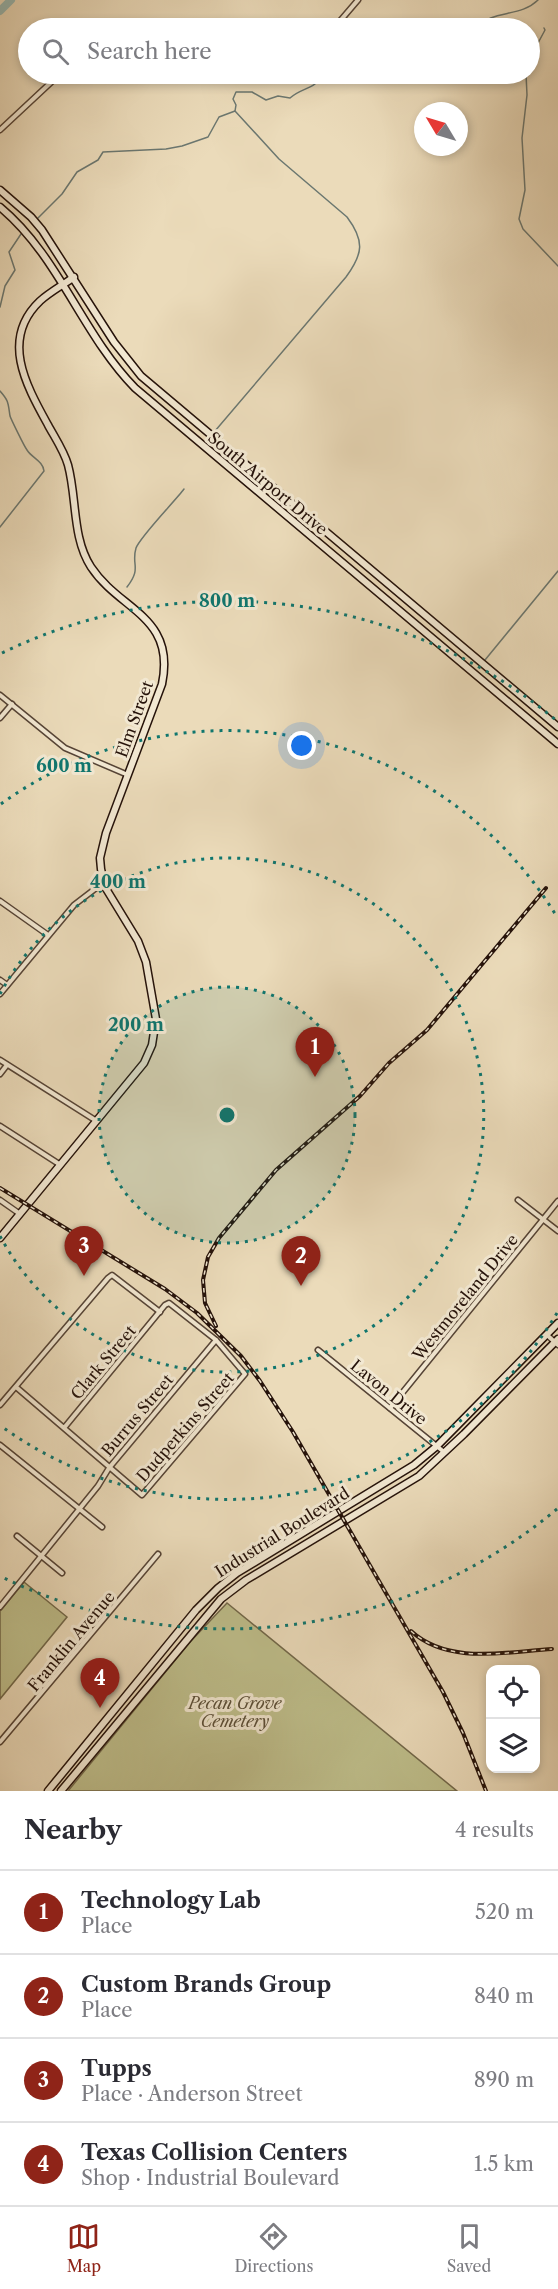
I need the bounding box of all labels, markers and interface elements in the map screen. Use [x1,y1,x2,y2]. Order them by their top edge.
search box [18,18,540,84]
icon: search [39,35,72,68]
text: Search here [87,38,212,65]
north arrow [414,102,468,156]
street label: South Airport Drive [204,427,332,539]
text: 800 m [199,590,255,612]
street label: Elm Street [111,678,157,760]
your location [287,731,316,760]
text: 600 m [36,755,92,777]
text: 400 m [90,871,146,893]
text: 200 m [108,1014,164,1036]
pin: 1 [296,1028,334,1077]
centre of rings [217,1105,237,1125]
pin: 3 [64,1226,104,1276]
street label: Westmoreland Drive [407,1230,522,1365]
pin: 2 [282,1236,320,1286]
street label: Clark Street [66,1321,140,1403]
street label: Lavon Drive [347,1355,431,1429]
street label: Dudperkins Street [132,1368,238,1486]
street label: Burrus Street [97,1370,177,1460]
street label: Industrial Boulevard [211,1482,353,1581]
street label: Franklin Avenue [23,1587,119,1695]
pin: 4 [80,1658,120,1708]
map controls [486,1665,540,1773]
button: locate [486,1665,540,1719]
park label: Pecan Grove Cemetery [186,1693,283,1731]
button: layers [486,1719,540,1773]
text: Nearby [24,1814,122,1846]
text: 4 results [455,1818,534,1842]
text: Technology Lab [81,1887,261,1914]
text: 1 [39,1900,48,1924]
text: 520 m [475,1900,534,1924]
text: Place [81,1914,132,1938]
text: Custom Brands Group [81,1971,331,1998]
text: 2 [38,1984,49,2008]
text: 840 m [474,1984,534,2008]
text: Place [81,1998,132,2022]
text: Tupps [81,2055,152,2082]
text: 3 [38,2068,49,2092]
text: 890 m [474,2068,534,2092]
text: Place · Anderson Street [81,2082,303,2106]
text: Texas Collision Centers [81,2139,347,2166]
text: 4 [38,2152,49,2176]
text: 1.5 km [474,2152,534,2176]
text: Shop · Industrial Boulevard [81,2166,339,2190]
tab: Map [67,2220,101,2276]
tab: Directions [234,2220,313,2276]
tab: Saved [447,2220,491,2276]

